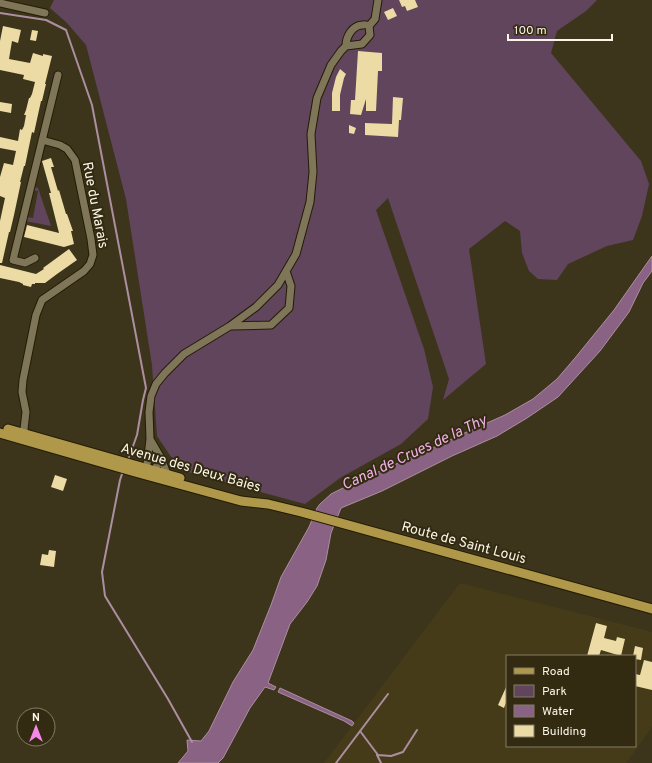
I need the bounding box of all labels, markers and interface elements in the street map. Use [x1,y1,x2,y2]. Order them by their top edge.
scale bar [508,16,612,42]
text: 100 m [514,23,547,39]
street label: Rue du Marais [78,161,111,250]
water label: Canal de Crues de la Thy [339,411,491,495]
street label: Avenue des Deux Baies [119,440,263,497]
street label: Route de Saint Louis [399,519,528,568]
legend [506,655,636,747]
text: Road [542,664,570,680]
text: Park [542,684,567,700]
text: Water [542,704,574,720]
north arrow [16,707,56,747]
text: N [32,711,40,725]
text: Building [542,724,586,740]

